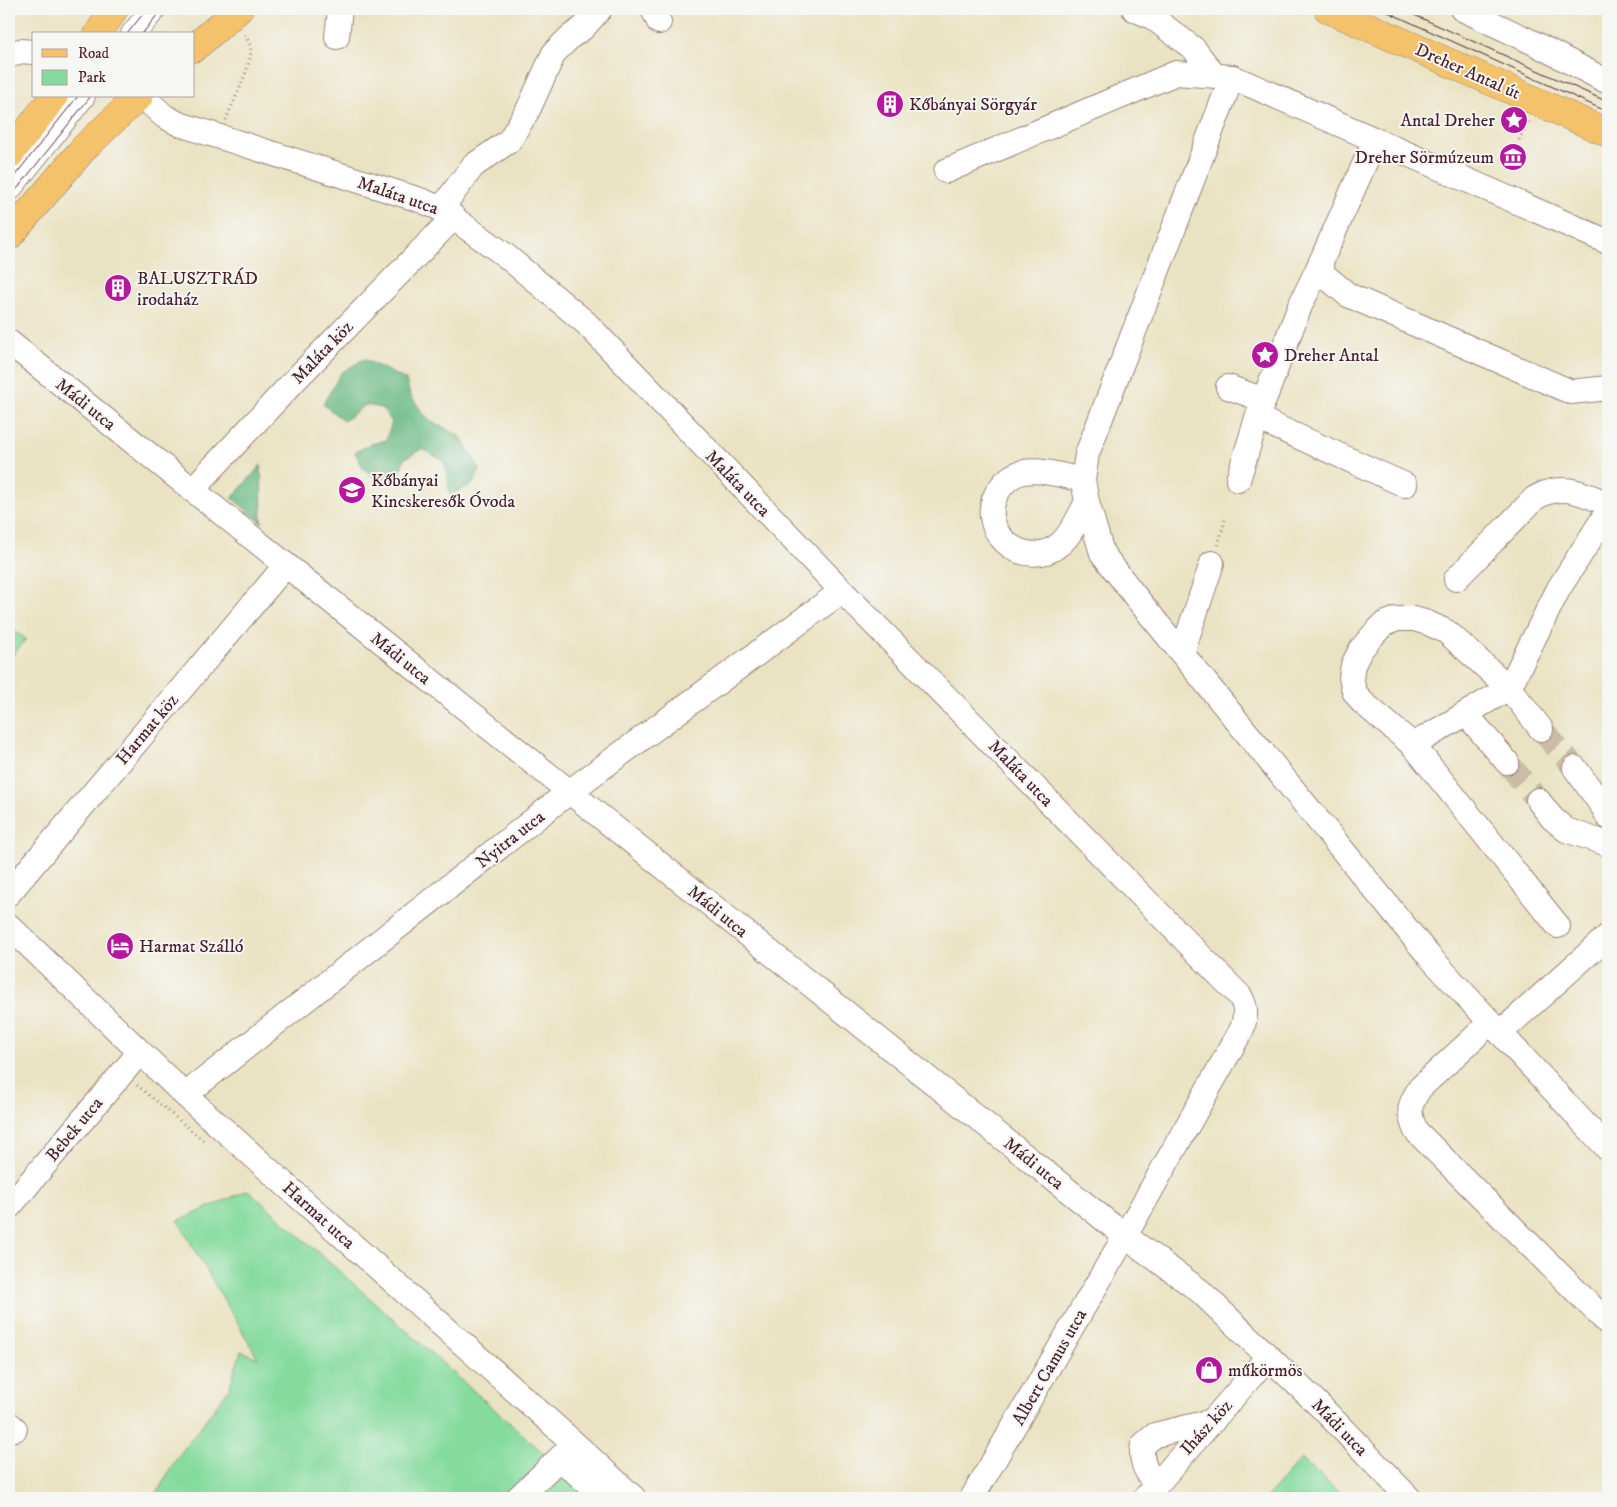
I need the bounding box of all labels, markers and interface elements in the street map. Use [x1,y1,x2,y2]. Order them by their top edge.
legend [32,32,195,98]
street label: Dreher Antal út [1412,39,1524,105]
text: Road [78,44,110,63]
text: Park [78,68,107,87]
building icon: Kőbányai Sörgyár [875,89,905,119]
place label: Kőbányai Sörgyár [909,94,1037,116]
place icon: Antal Dreher [1499,105,1529,135]
place label: Antal Dreher [1400,110,1495,132]
museum icon: Dreher Sörmúzeum [1498,142,1528,172]
place label: Dreher Sörmúzeum [1355,147,1494,169]
street label: Maláta utca [354,172,441,220]
place label: BALUSZTRÁD irodaház [137,267,258,311]
building icon: BALUSZTRÁD irodaház [103,273,133,303]
street label: Maláta köz [287,316,358,389]
place icon: Dreher Antal [1250,340,1280,370]
place label: Dreher Antal [1284,345,1379,367]
street label: Mádi utca [51,374,120,436]
street label: Maláta utca [700,446,775,522]
place label: Kőbányai Kincskeresők Óvoda [371,470,516,513]
school or university icon: Kőbányai Kincskeresők Óvoda [337,475,367,505]
street label: Mádi utca [366,628,435,690]
street label: Harmat köz [112,690,184,769]
street label: Maláta utca [983,736,1058,812]
street label: Nyitra utca [472,806,550,873]
street label: Mádi utca [683,881,752,943]
hotel icon: Harmat Szálló [105,931,135,961]
place label: Harmat Szálló [139,936,244,958]
street label: Bebek utca [41,1093,108,1166]
street label: Mádi utca [999,1133,1068,1195]
street label: Harmat utca [277,1177,359,1254]
street label: Albert Camus utca [1008,1305,1092,1430]
shop icon: műkörmös [1194,1355,1224,1385]
place label: műkörmös [1228,1360,1303,1382]
street label: Mádi utca [1307,1394,1372,1461]
street label: Ihász köz [1176,1395,1238,1460]

